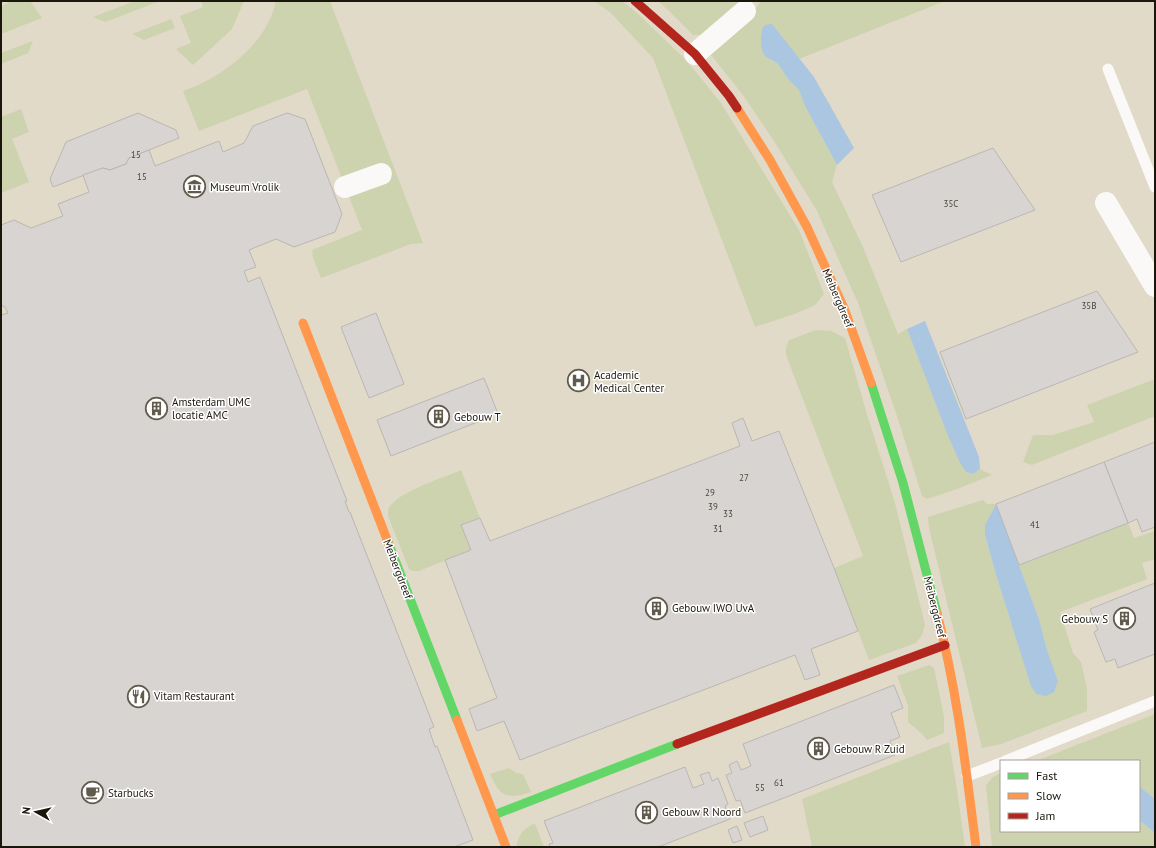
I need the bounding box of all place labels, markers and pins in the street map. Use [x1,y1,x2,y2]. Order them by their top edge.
museum icon: Museum Vrolik [182,174,208,200]
place label: Museum Vrolik [210,180,280,194]
hospital icon: Academic Medical Center [565,368,591,394]
place label: Academic Medical Center [594,368,664,395]
building icon: Amsterdam UMC locatie AMC [143,395,169,421]
place label: Amsterdam UMC locatie AMC [172,395,250,422]
building icon: Gebouw T [425,404,451,430]
place label: Gebouw T [454,410,501,424]
building icon: Gebouw IWO UvA [643,595,669,621]
place label: Gebouw IWO UvA [672,601,755,615]
building icon: Gebouw S [1111,606,1137,632]
place label: Gebouw S [1061,612,1108,626]
restaurant icon: Vitam Restaurant [126,683,152,709]
place label: Vitam Restaurant [153,689,235,703]
building icon: Gebouw R Zuid [806,736,832,762]
place label: Gebouw R Zuid [834,742,905,756]
cafe icon: Starbucks [79,780,105,806]
place label: Starbucks [108,786,154,800]
building icon: Gebouw R Noord [634,799,660,825]
place label: Gebouw R Noord [662,805,741,819]

